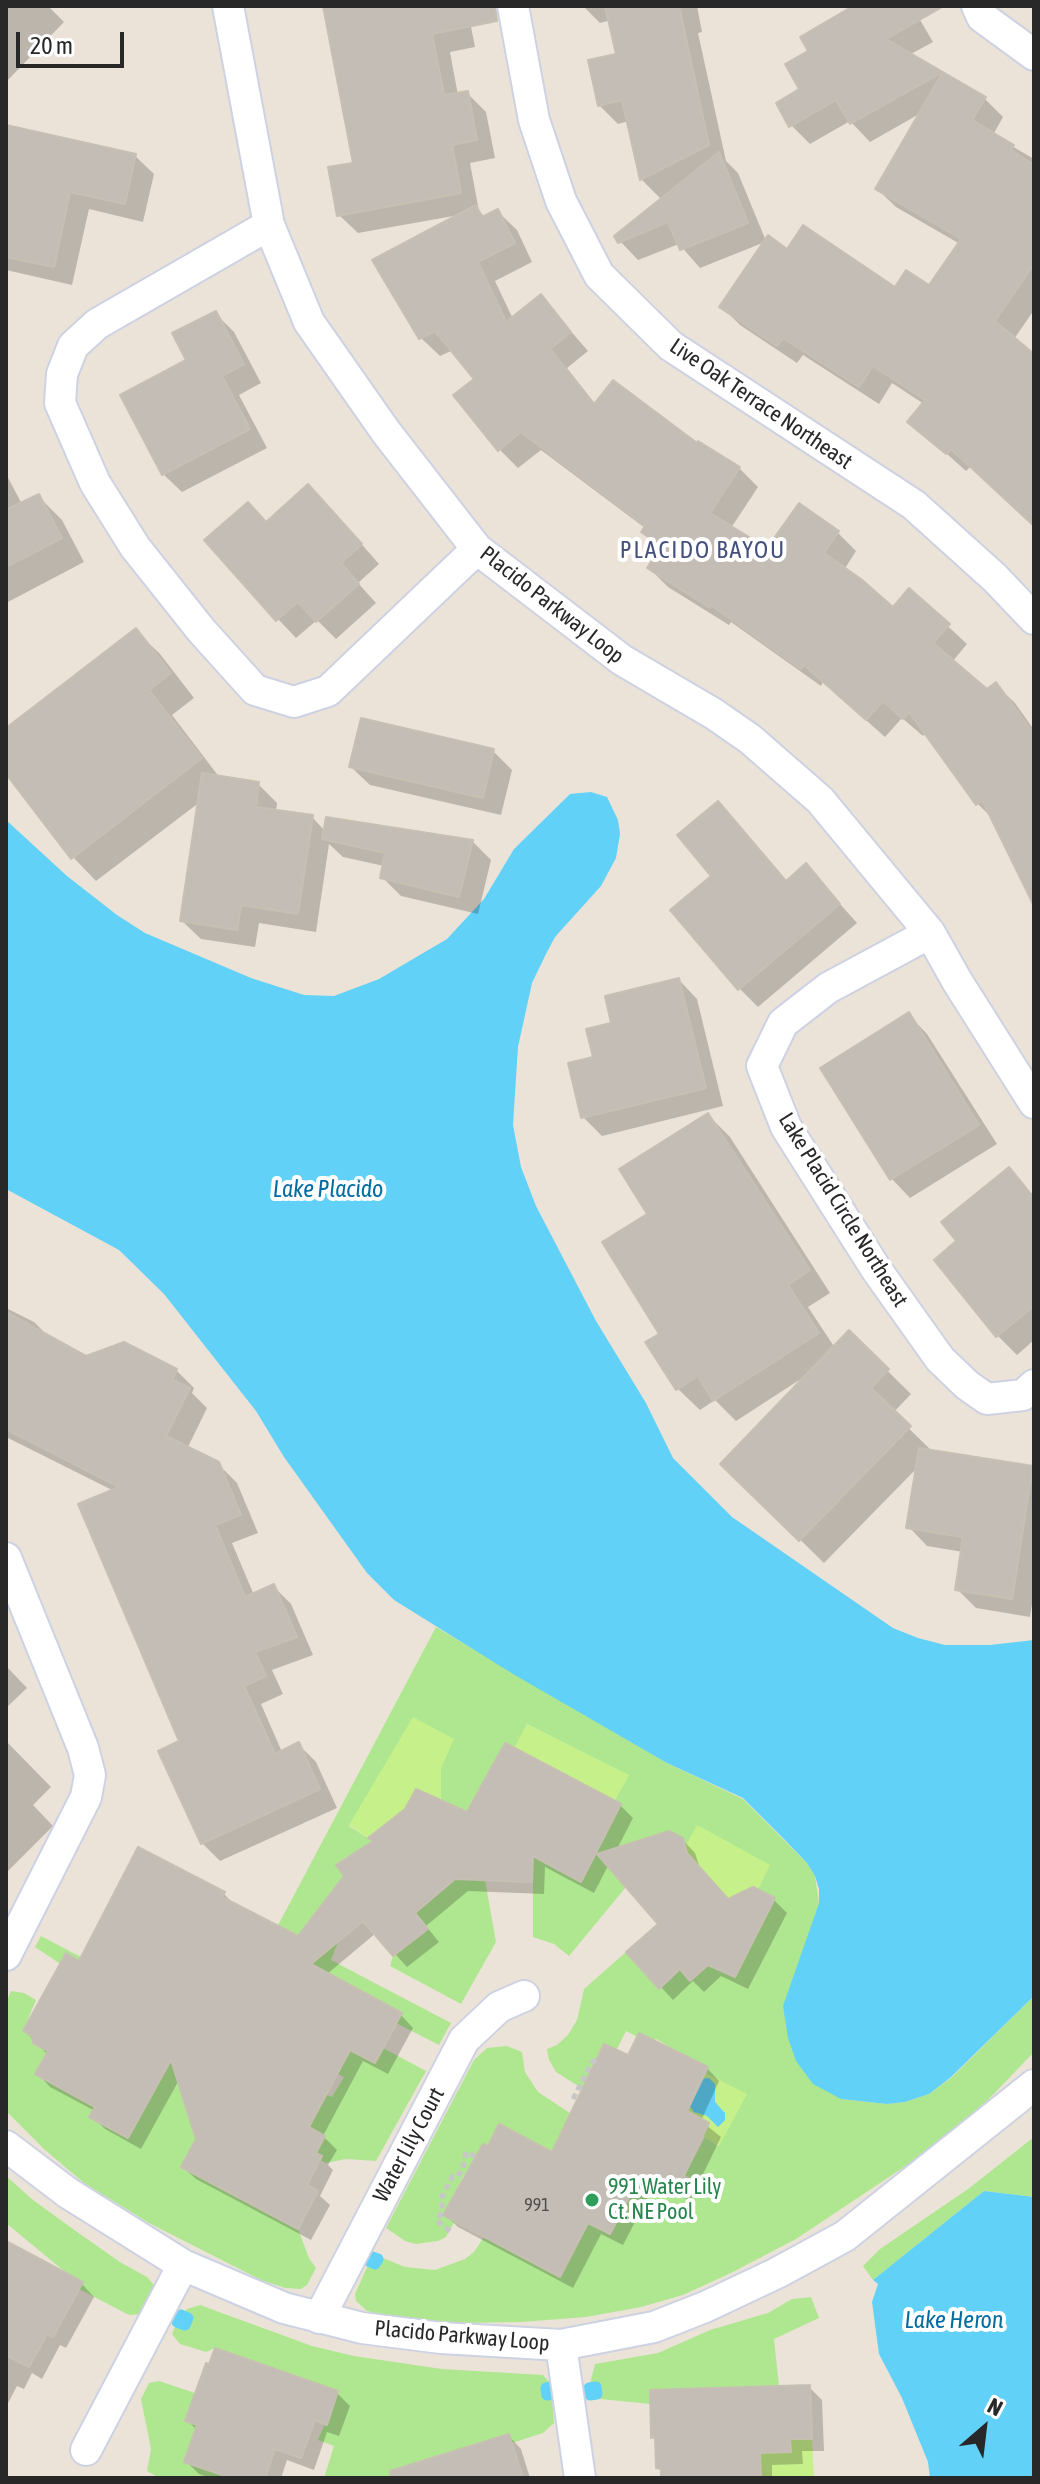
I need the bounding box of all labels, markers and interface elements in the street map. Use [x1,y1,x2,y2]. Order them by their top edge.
scale bar [20,16,128,66]
text: 20 m [30,32,73,59]
street label: Live Oak Terrace Northeast [665,333,857,475]
district label: PLACIDO BAYOU [620,536,786,564]
street label: Placido Parkway Loop [475,541,629,669]
street label: Lake Placid Circle Northeast [773,1108,913,1312]
water label: Lake Placido [273,1175,383,1203]
street label: Water Lily Court [368,2083,450,2207]
place label: 991 Water Lily Ct. NE Pool [608,2174,721,2226]
marker: 991 Water Lily Ct. NE Pool [583,2191,601,2209]
house number: 991 [524,2194,550,2216]
water label: Lake Heron [905,2306,1003,2334]
street label: Placido Parkway Loop [373,2315,551,2357]
north arrow [944,2388,1024,2468]
text: N [983,2392,1007,2421]

